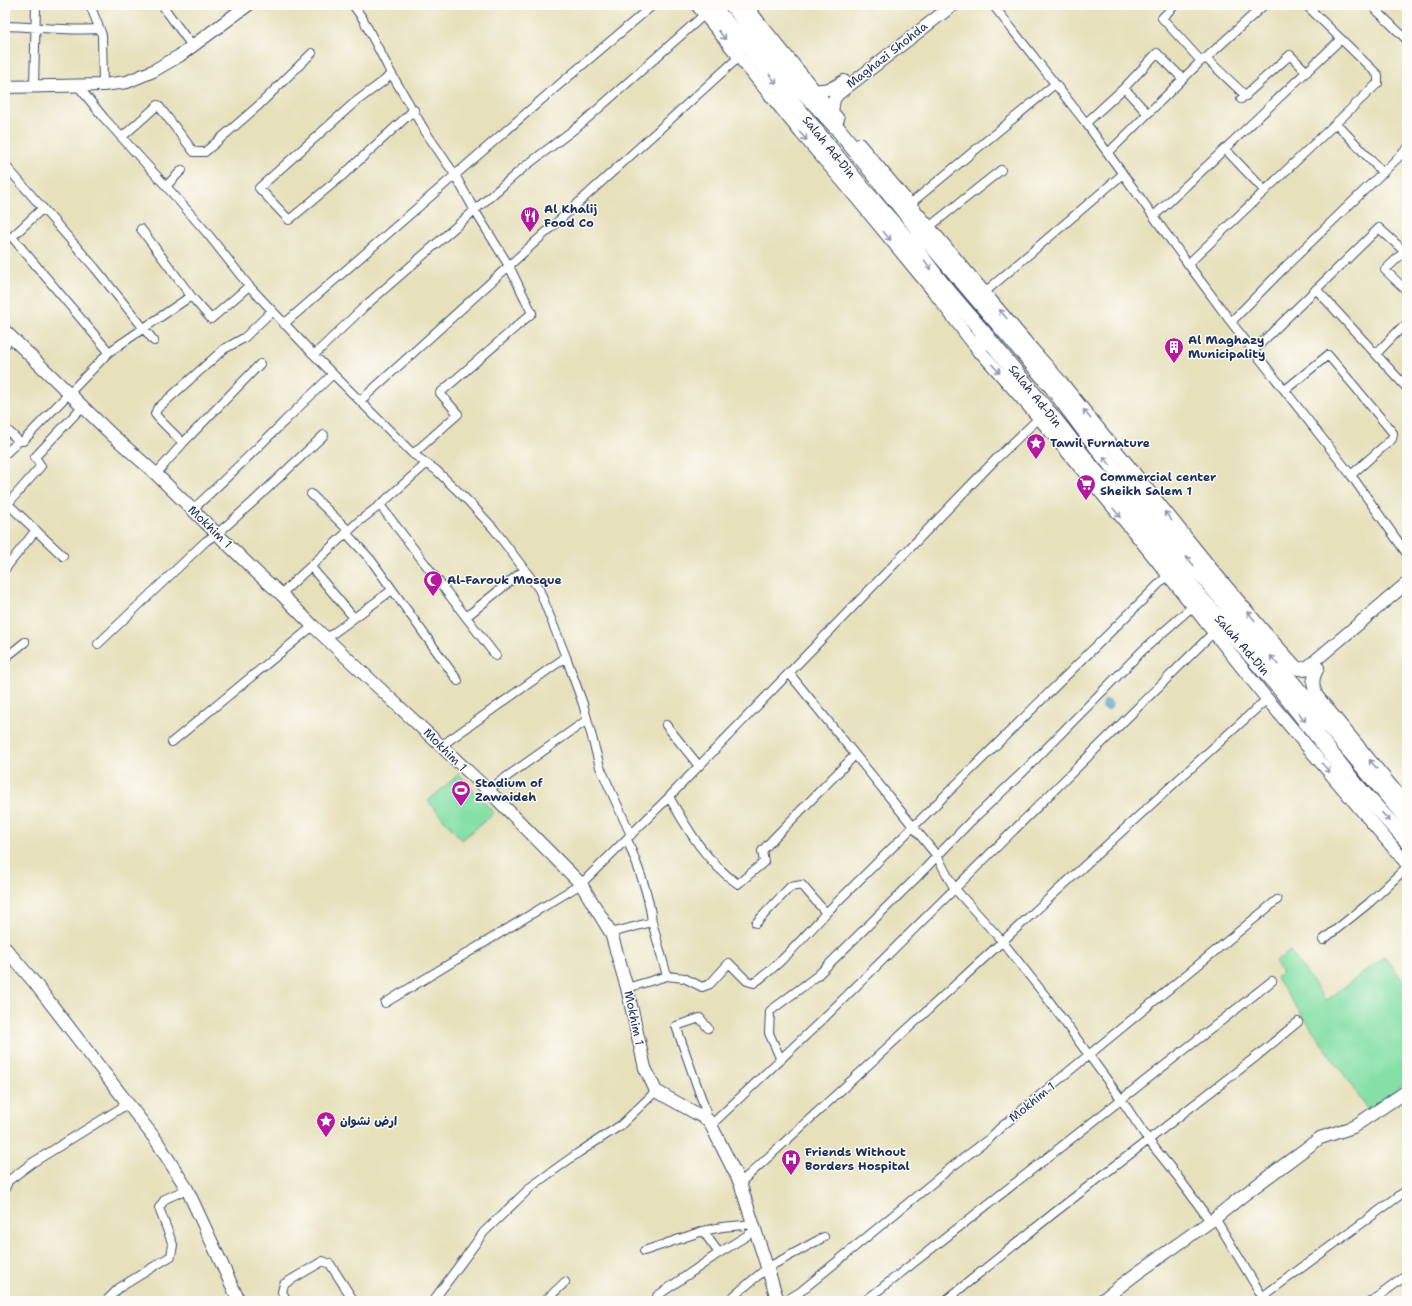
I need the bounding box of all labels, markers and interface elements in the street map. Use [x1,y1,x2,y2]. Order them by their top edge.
street label: Maghazi Shohda [843,18,931,92]
one-way arrow [717,30,726,41]
one-way arrow [768,74,777,84]
street label: Salah Ad-Din [799,112,859,182]
one-way arrow [799,131,808,142]
place label: Al Khalij Food Co [544,201,597,231]
restaurant icon: Al Khalij Food Co [519,205,541,233]
one-way arrow [883,230,892,241]
one-way arrow [924,259,932,270]
one-way arrow [999,309,1008,320]
place label: Al Maghazy Municipality [1188,332,1265,362]
building icon: Al Maghazy Municipality [1163,336,1185,364]
street label: Salah Ad-Din [1005,361,1065,431]
one-way arrow [991,364,1001,374]
one-way arrow [1083,409,1092,419]
place icon: Tawil Furnature [1025,432,1047,460]
place label: Tawil Furnature [1050,435,1150,451]
one-way arrow [1103,455,1111,466]
place label: Commercial center Sheikh Salem 1 [1100,469,1217,499]
supermarket icon: Commercial center Sheikh Salem 1 [1075,473,1097,501]
street label: Mokhim 1 [185,502,235,552]
one-way arrow [1113,508,1122,518]
one-way arrow [1164,510,1173,521]
one-way arrow [1185,555,1194,566]
mosque icon: Al-Farouk Mosque [422,569,444,597]
place label: Al-Farouk Mosque [447,572,562,588]
street label: Salah Ad-Din [1211,611,1273,679]
one-way arrow [1246,611,1255,621]
one-way arrow [1269,655,1278,665]
one-way arrow [1298,712,1307,723]
street label: Mokhim 1 [420,725,470,775]
one-way arrow [1369,759,1378,769]
one-way arrow [1322,763,1331,773]
place label: Stadium of Zawaideh [475,775,543,805]
sports icon: Stadium of Zawaideh [450,779,472,807]
one-way arrow [1381,812,1391,822]
street label: Mokhim 1 [620,989,648,1047]
street label: Mokhim 1 [1005,1078,1059,1126]
place icon: ارض نشوان [315,1110,337,1138]
place label: ارض نشوان [340,1113,397,1129]
place label: Friends Without Borders Hospital [805,1144,910,1174]
hospital icon: Friends Without Borders Hospital [780,1148,802,1176]

